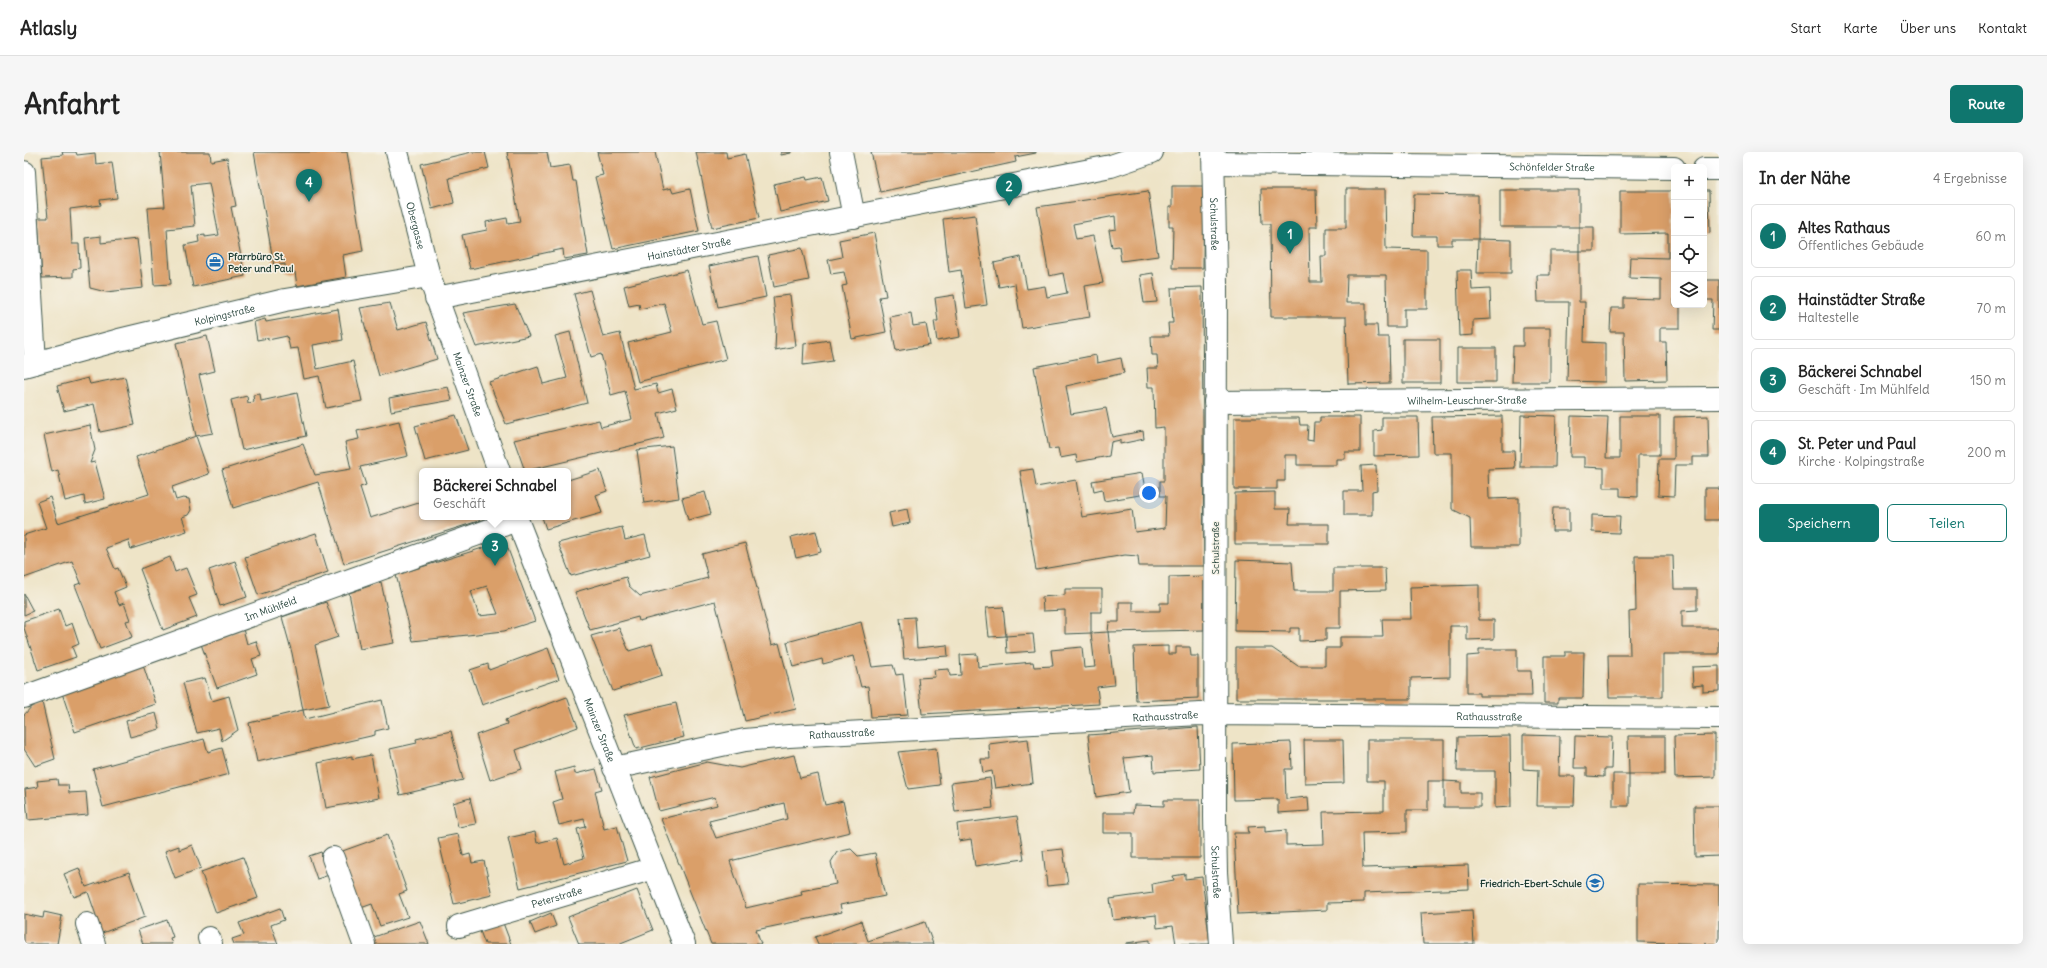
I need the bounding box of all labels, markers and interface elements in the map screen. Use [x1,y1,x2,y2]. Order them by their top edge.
text: Atlasly [20,16,77,40]
text: Start [1791,19,1821,37]
text: Karte [1843,19,1878,37]
text: Über uns [1900,19,1956,37]
text: Kontakt [1978,19,2027,37]
button: Route [1950,85,2023,123]
text: Anfahrt [24,86,120,122]
street label: Schönfelder Straße [1509,160,1595,174]
map controls [1671,164,1707,308]
button: + [1671,164,1707,200]
text: In der Nähe [1759,167,1851,189]
pin: 4 [296,169,322,202]
text: 4 Ergebnisse [1933,170,2007,187]
pin: 2 [996,173,1022,206]
street label: Schulstraße [1207,197,1221,251]
button: − [1671,200,1707,236]
street label: Obergasse [403,201,428,251]
text: Altes Rathaus [1798,218,1890,237]
pin: 1 [1277,221,1303,254]
text: 1 [1770,228,1776,245]
text: 60 m [1975,228,2006,245]
street label: Hainstädter Straße [646,234,732,264]
button: locate [1671,236,1707,272]
text: Öffentliches Gebäude [1798,237,1924,254]
place label: Pfarrbüro St. Peter und Paul [228,250,294,275]
office icon: Pfarrbüro St. Peter und Paul [205,252,225,272]
button: layers [1671,272,1707,308]
text: Hainstädter Straße [1798,290,1925,309]
text: 2 [1769,300,1777,317]
text: 70 m [1977,300,2006,317]
street label: Kolpingstraße [193,302,256,329]
text: Haltestelle [1798,309,1859,326]
street label: Mainzer Straße [450,350,485,418]
text: Bäckerei Schnabel [1798,362,1922,381]
text: 3 [1769,372,1777,389]
text: 150 m [1970,372,2006,389]
text: Geschäft · Im Mühlfeld [1798,381,1930,398]
street label: Wilhelm-Leuschner-Straße [1407,394,1527,407]
text: St. Peter und Paul [1798,434,1916,453]
text: 4 [1769,444,1777,461]
text: 200 m [1967,444,2006,461]
text: Kirche · Kolpingstraße [1798,453,1925,470]
popup [419,468,571,520]
text: Bäckerei Schnabel [433,476,557,495]
your location [1139,483,1159,503]
text: Geschäft [433,495,486,512]
button: Speichern [1759,504,1879,542]
button: Teilen [1887,504,2007,542]
street label: Schulstraße [1209,522,1222,574]
pin: 3 [482,533,508,566]
street label: Im Mühlfeld [243,594,298,624]
street label: Mainzer Straße [581,696,618,764]
street label: Rathausstraße [1132,708,1199,725]
street label: Rathausstraße [1456,710,1522,723]
street label: Rathausstraße [809,725,875,742]
street label: Schulstraße [1209,845,1224,899]
school or university icon: Friedrich-Ebert-Schule [1585,873,1605,893]
place label: Friedrich-Ebert-Schule [1480,877,1583,890]
street label: Peterstraße [530,884,584,911]

